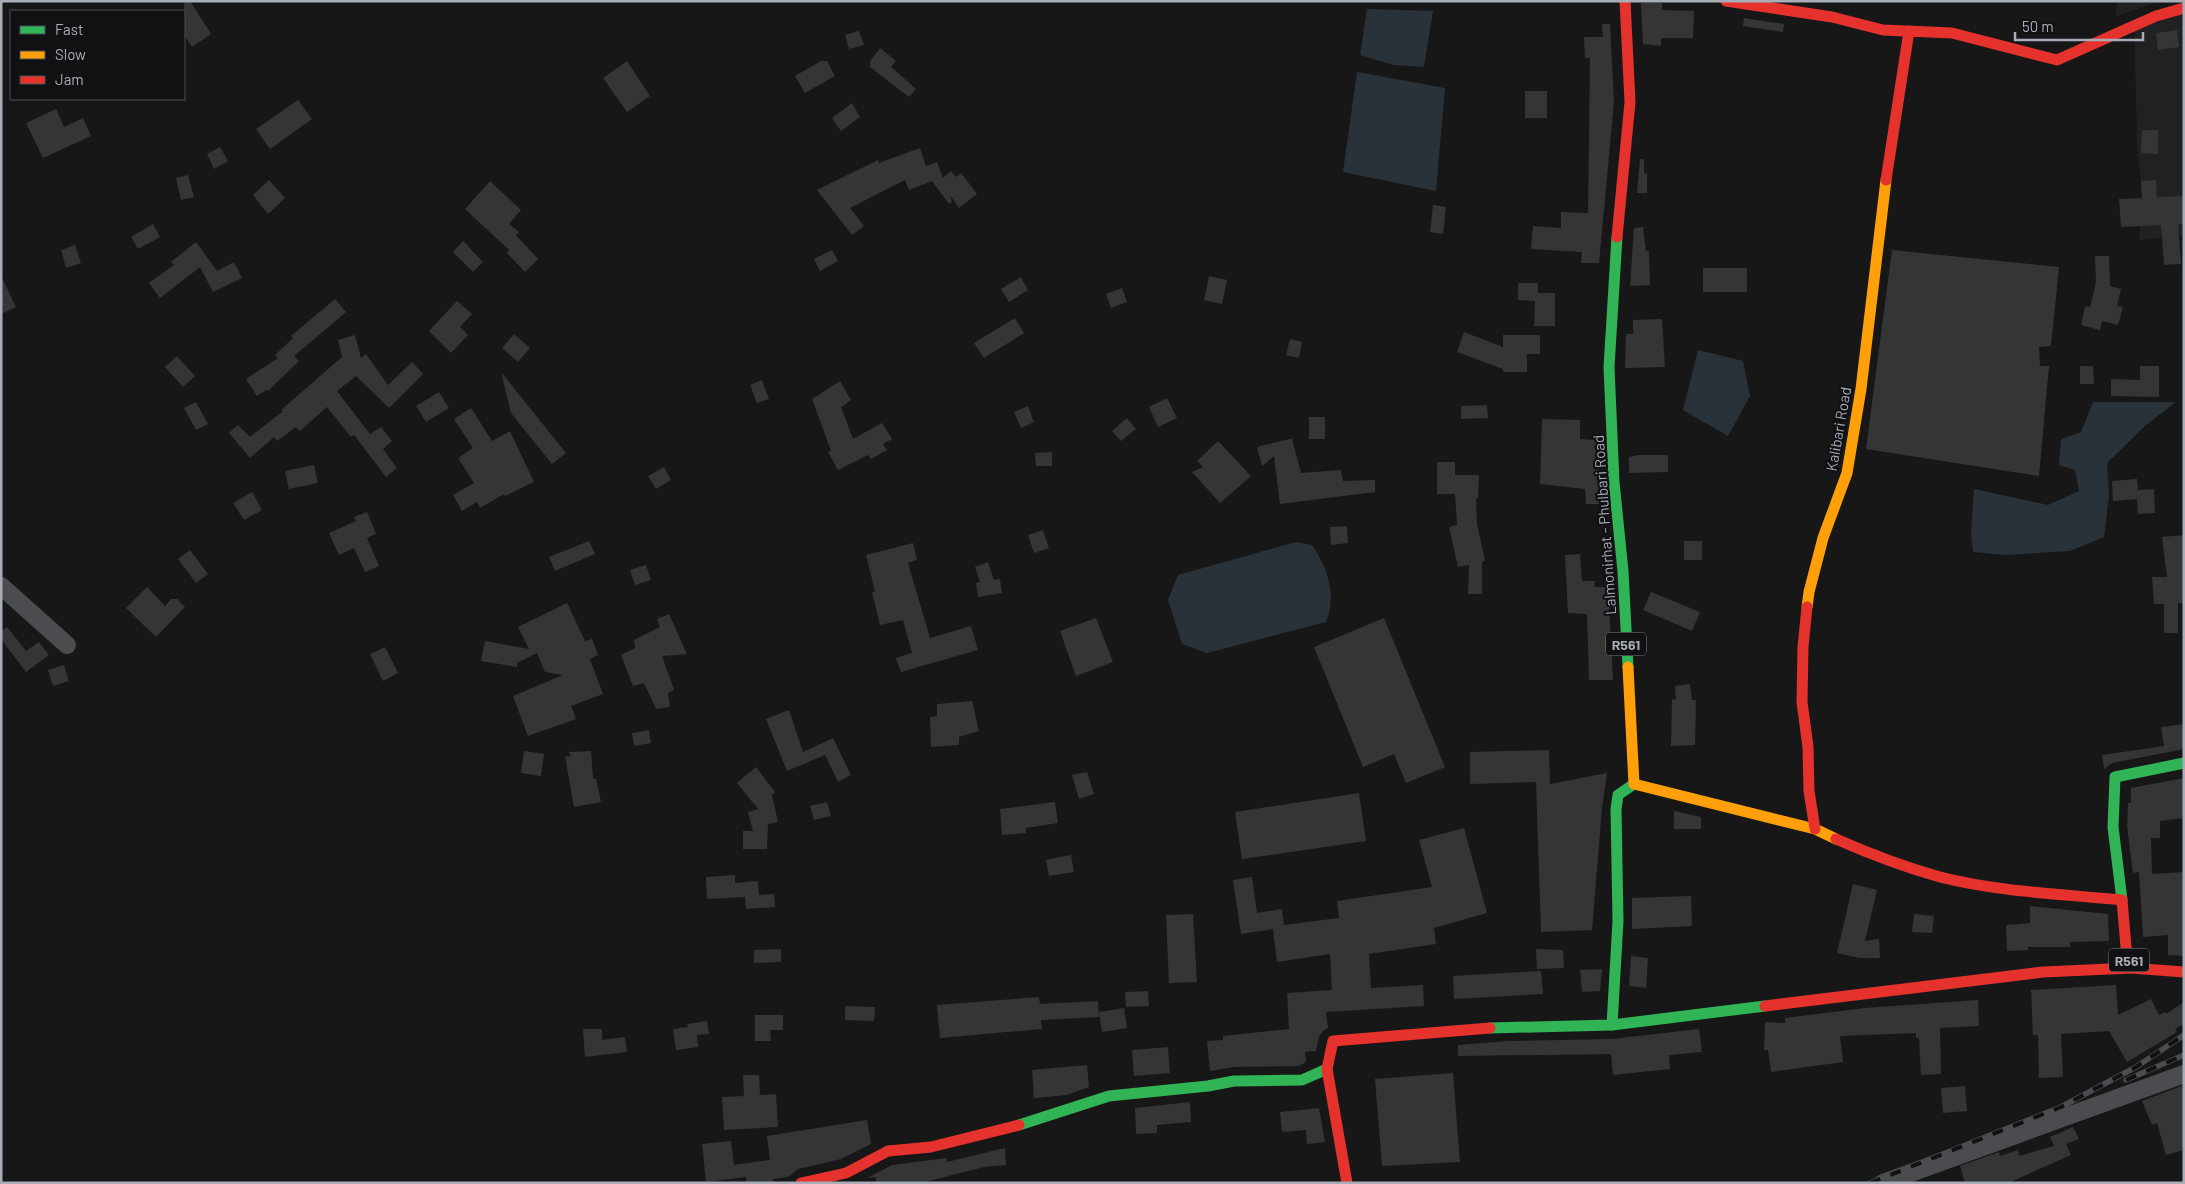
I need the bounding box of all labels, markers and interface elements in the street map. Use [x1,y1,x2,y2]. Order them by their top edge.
legend [10,10,185,100]
scale bar [2015,10,2142,42]
text: 50 m [2022,17,2054,35]
text: Fast [55,20,83,38]
text: Slow [55,45,86,63]
text: Jam [55,70,84,88]
street label: Kalibari Road [1822,385,1854,473]
street label: Lalmonirhat - Phulbari Road [1589,434,1619,616]
road number: R561 [1606,633,1646,656]
road number: R561 [2109,948,2149,972]

